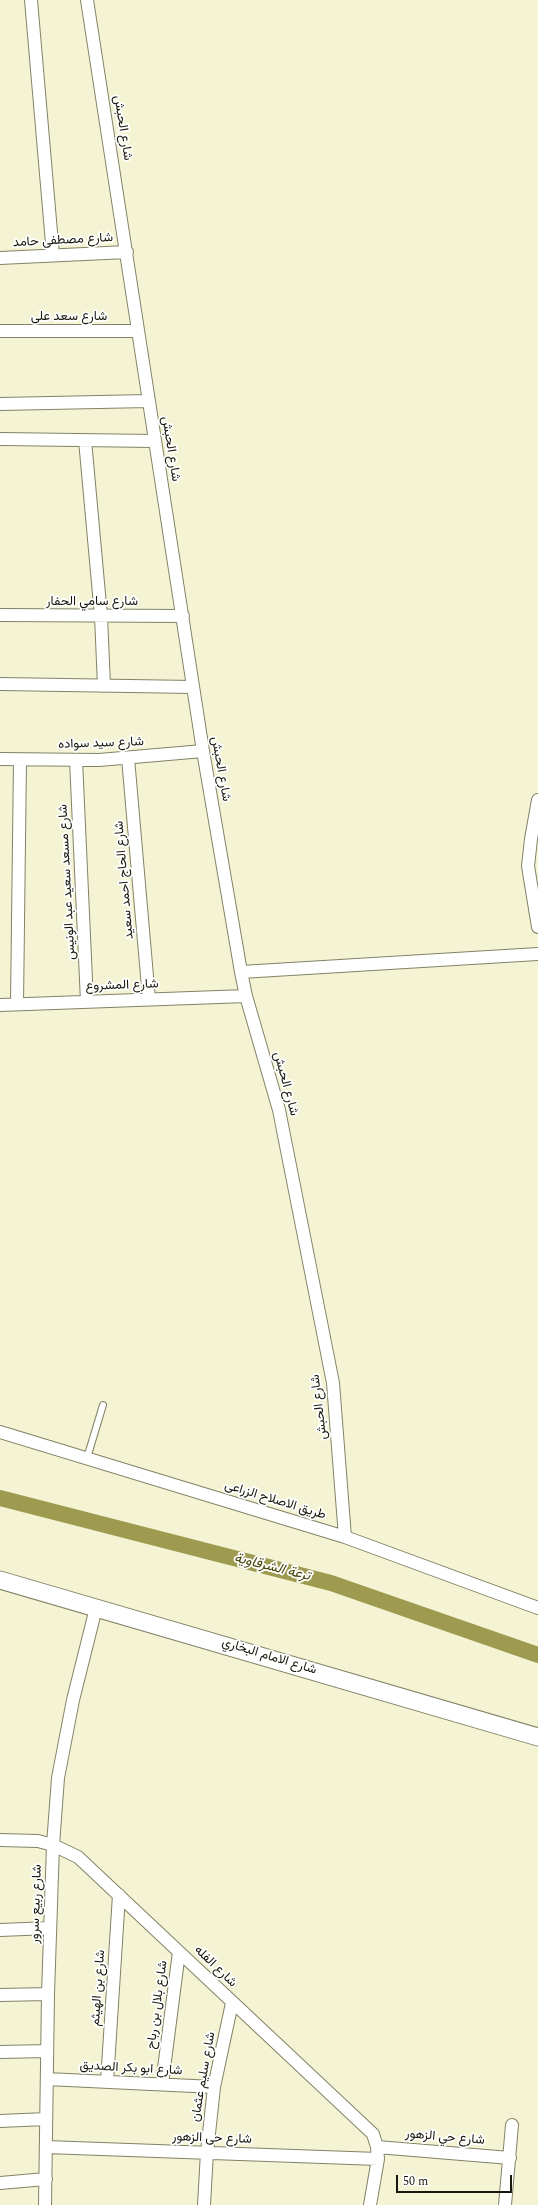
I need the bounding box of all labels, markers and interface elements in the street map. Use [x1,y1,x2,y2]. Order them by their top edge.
street label: شارع الحبش [109,94,135,162]
street label: شارع مصطفى حامد [12,231,114,251]
street label: شارع سعد على [31,309,107,325]
street label: شارع الحبش [157,415,183,483]
street label: شارع سامي الحفار [46,594,138,610]
street label: شارع سيد سواده [58,735,144,753]
street label: شارع الحبش [207,735,233,803]
street label: شارع مسعد سعيد عبد الونيس [56,804,80,960]
street label: شارع الحاج احمد سعيد [112,820,138,940]
street label: شارع المشروع [85,977,159,995]
street label: شارع الحبش [269,1050,301,1118]
street label: شارع الحبش [308,1373,332,1441]
street label: طريق الاصلاح الزراعى [222,1478,328,1524]
water label: ترعة الشرقاوية [232,1550,312,1586]
street label: شارع الامام البخاري [220,1635,318,1679]
street label: شارع ربيع سرور [28,1864,46,1944]
street label: شارع الفله [190,1943,240,1991]
street label: شارع بن الهيثم [89,1949,109,2027]
street label: شارع بلال بن رباح [144,1960,172,2050]
street label: شارع سليم عثمان [188,2031,220,2123]
street label: شارع ابو بكر الصديق [79,2059,183,2079]
street label: شارع حي الزهور [405,2127,485,2149]
street label: شارع حى الزهور [172,2130,252,2148]
scale bar [398,2167,514,2193]
text: 50 m [403,2172,428,2191]

